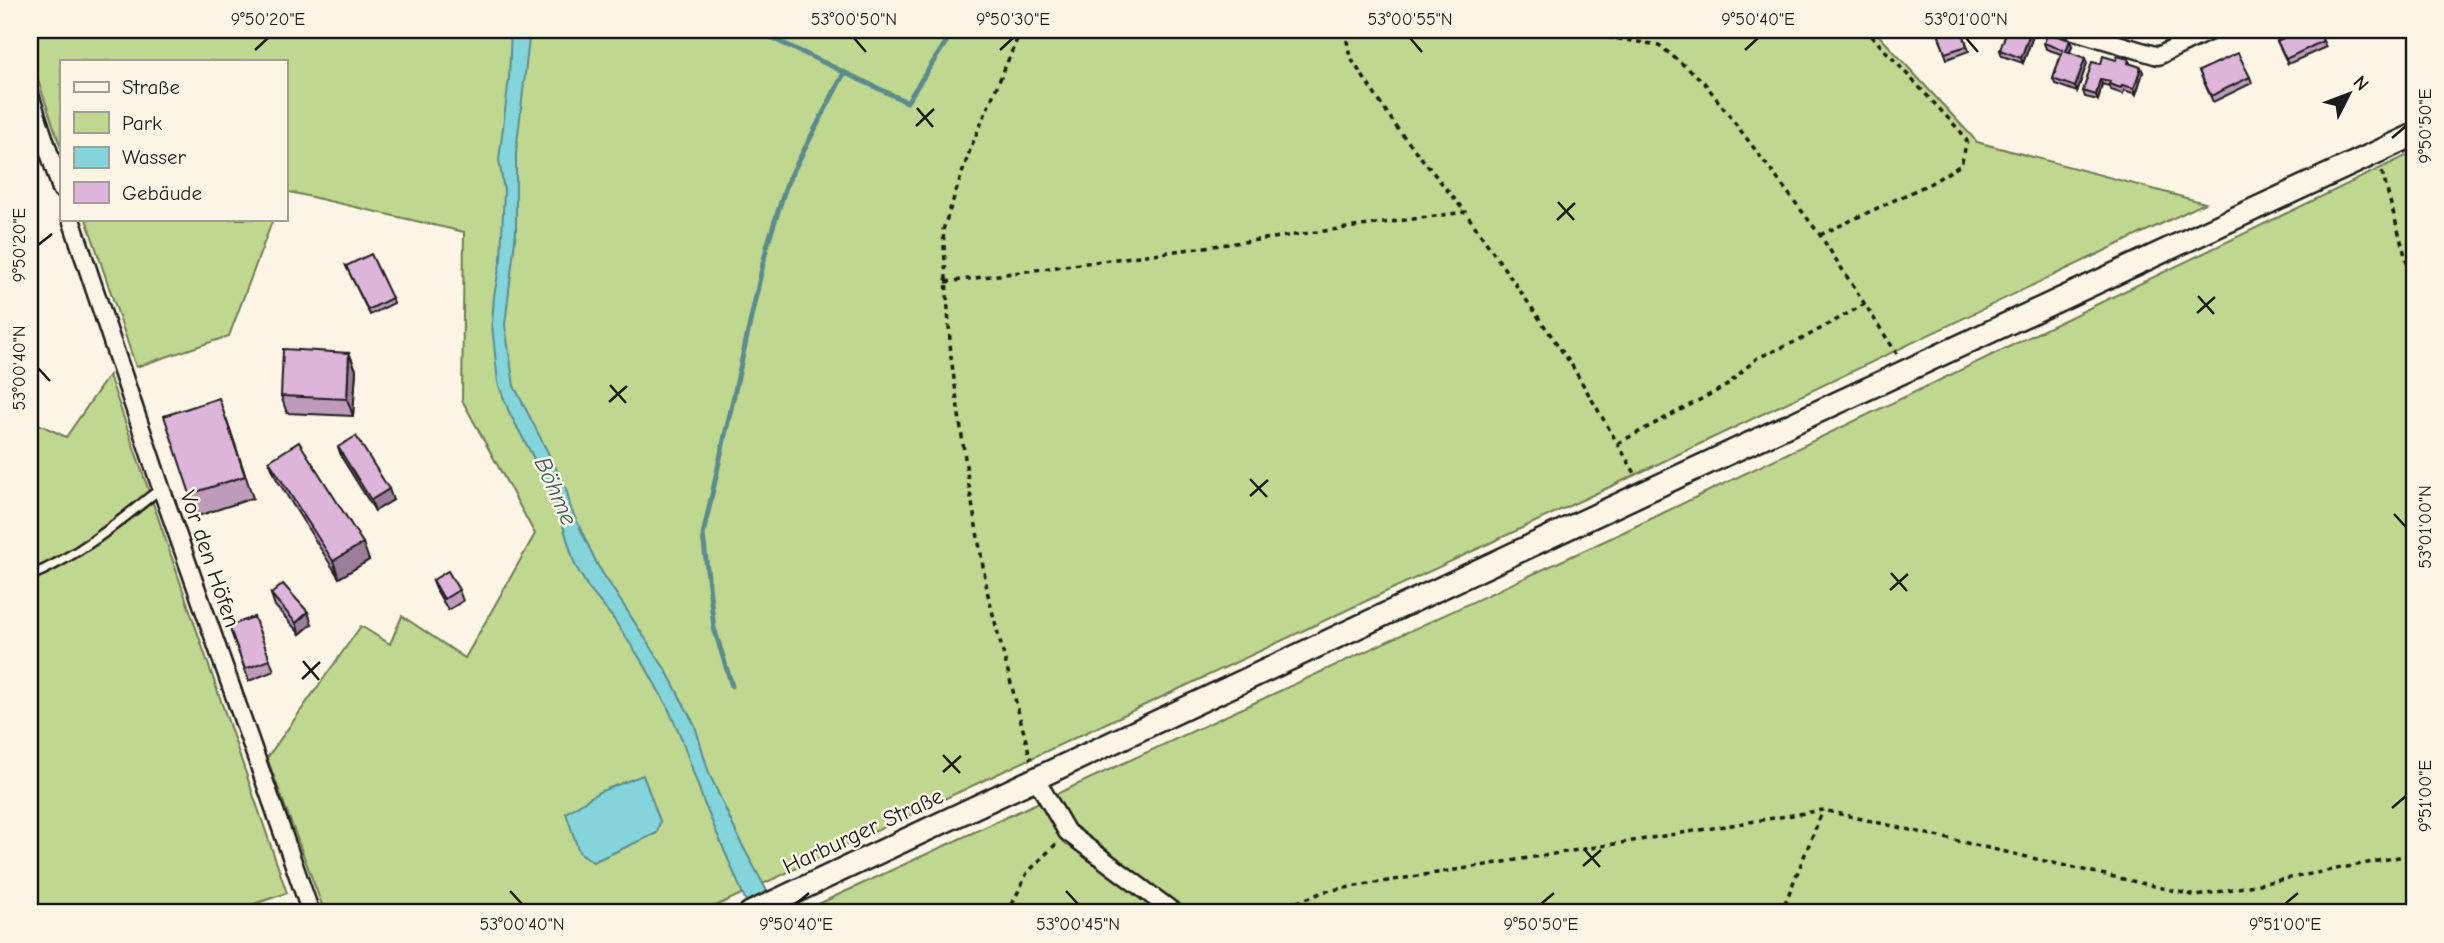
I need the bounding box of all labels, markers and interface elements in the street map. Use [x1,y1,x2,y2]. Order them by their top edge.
text: 9°50'20"E [231,9,305,30]
text: 53°00'50"N [811,9,897,30]
text: 9°50'30"E [976,9,1050,30]
text: 53°00'55"N [1367,9,1453,30]
text: 9°50'40"E [1721,9,1795,30]
text: 53°01'00"N [1924,9,2008,30]
legend [60,60,287,220]
north arrow [2314,60,2384,130]
text: N [2349,71,2373,95]
text: Straße [122,75,180,99]
text: 9°50'50"E [2415,88,2436,163]
text: Park [122,111,162,135]
text: Wasser [122,145,187,169]
text: Gebäude [122,181,202,205]
text: 9°50'20"E [9,208,30,282]
text: 53°00'40"N [9,325,30,411]
water label: Böhme [528,452,584,530]
text: 53°01'00"N [2415,485,2436,569]
street label: Vor den Höfen [174,487,246,631]
text: 9°51'00"E [2415,760,2436,832]
street label: Harburger Straße [778,782,948,880]
text: 53°00'40"N [479,914,565,935]
text: 9°50'40"E [759,914,833,935]
text: 53°00'45"N [1036,914,1120,935]
text: 9°50'50"E [1504,914,1579,935]
text: 9°51'00"E [2249,914,2321,935]

